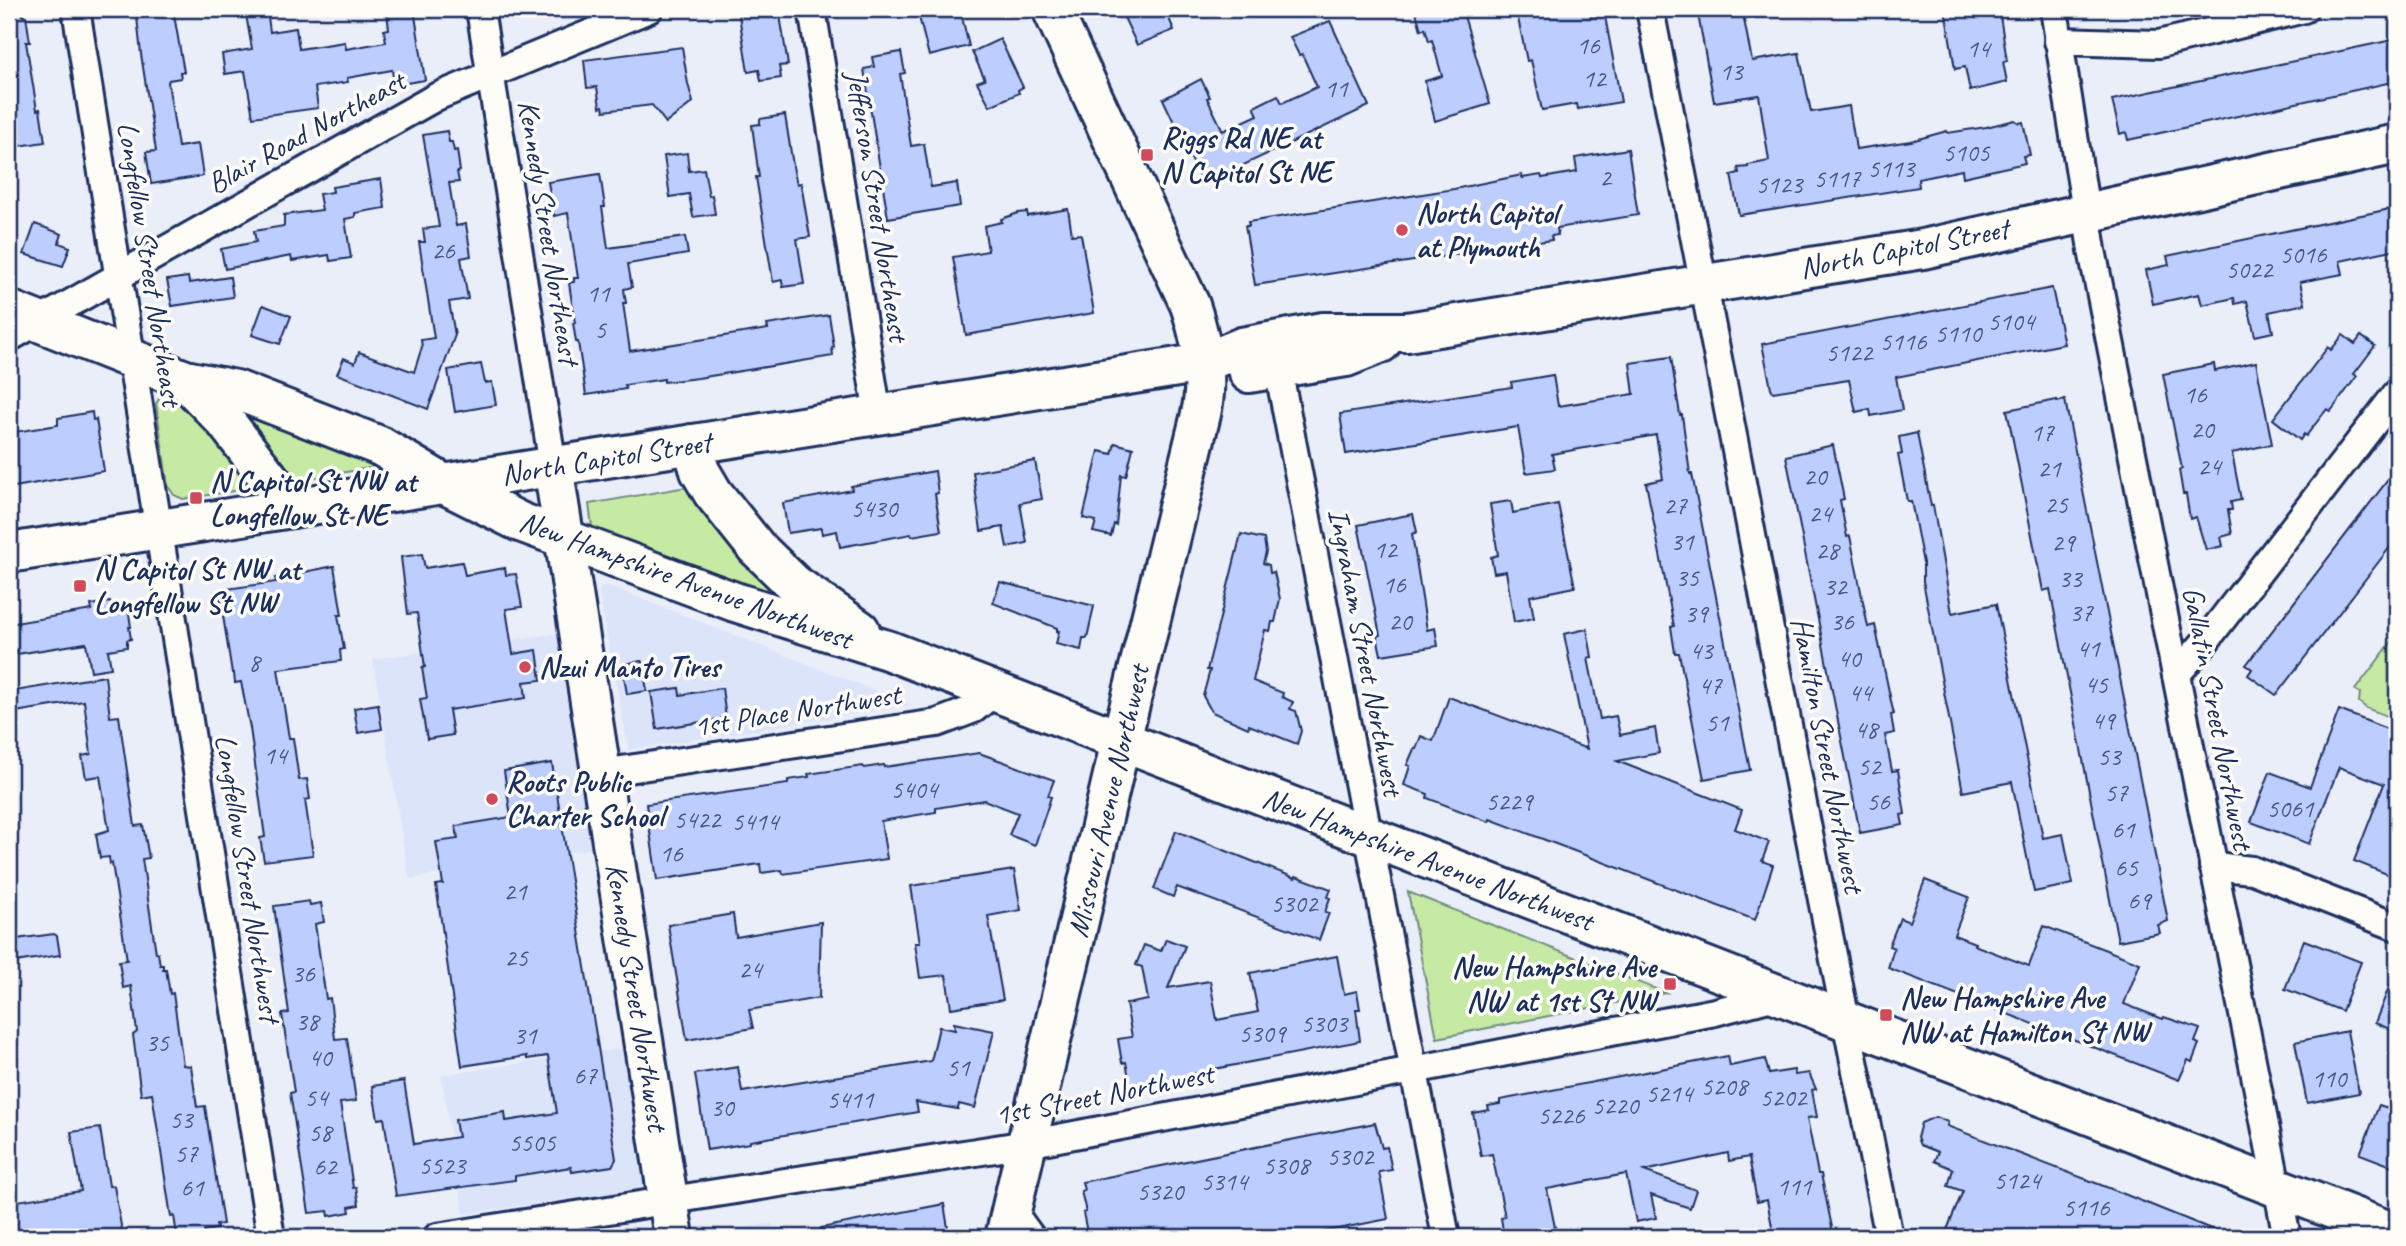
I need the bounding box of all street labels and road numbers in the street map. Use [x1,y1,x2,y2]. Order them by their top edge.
street label: Blair Road Northeast [200,60,414,202]
street label: Jefferson Street Northeast [838,66,919,347]
street label: Kennedy Street Northeast [509,97,589,371]
street label: Longfellow Street Northeast [109,119,192,412]
street label: North Capitol Street [1796,208,2016,287]
street label: North Capitol Street [498,422,718,493]
street label: New Hampshire Avenue Northwest [514,502,860,659]
street label: Ingraham Street Northwest [1320,505,1413,802]
street label: Gallatin Street Northwest [2174,583,2263,856]
street label: Hamilton Street Northwest [1783,614,1874,899]
street label: Missouri Avenue Northwest [1058,658,1158,941]
street label: 1st Place Northwest [691,674,906,745]
street label: Longfellow Street Northwest [207,732,290,1028]
street label: New Hampshire Avenue Northwest [1257,778,1602,941]
street label: Kennedy Street Northwest [597,861,677,1136]
street label: 1st Street Northwest [992,1054,1219,1134]

